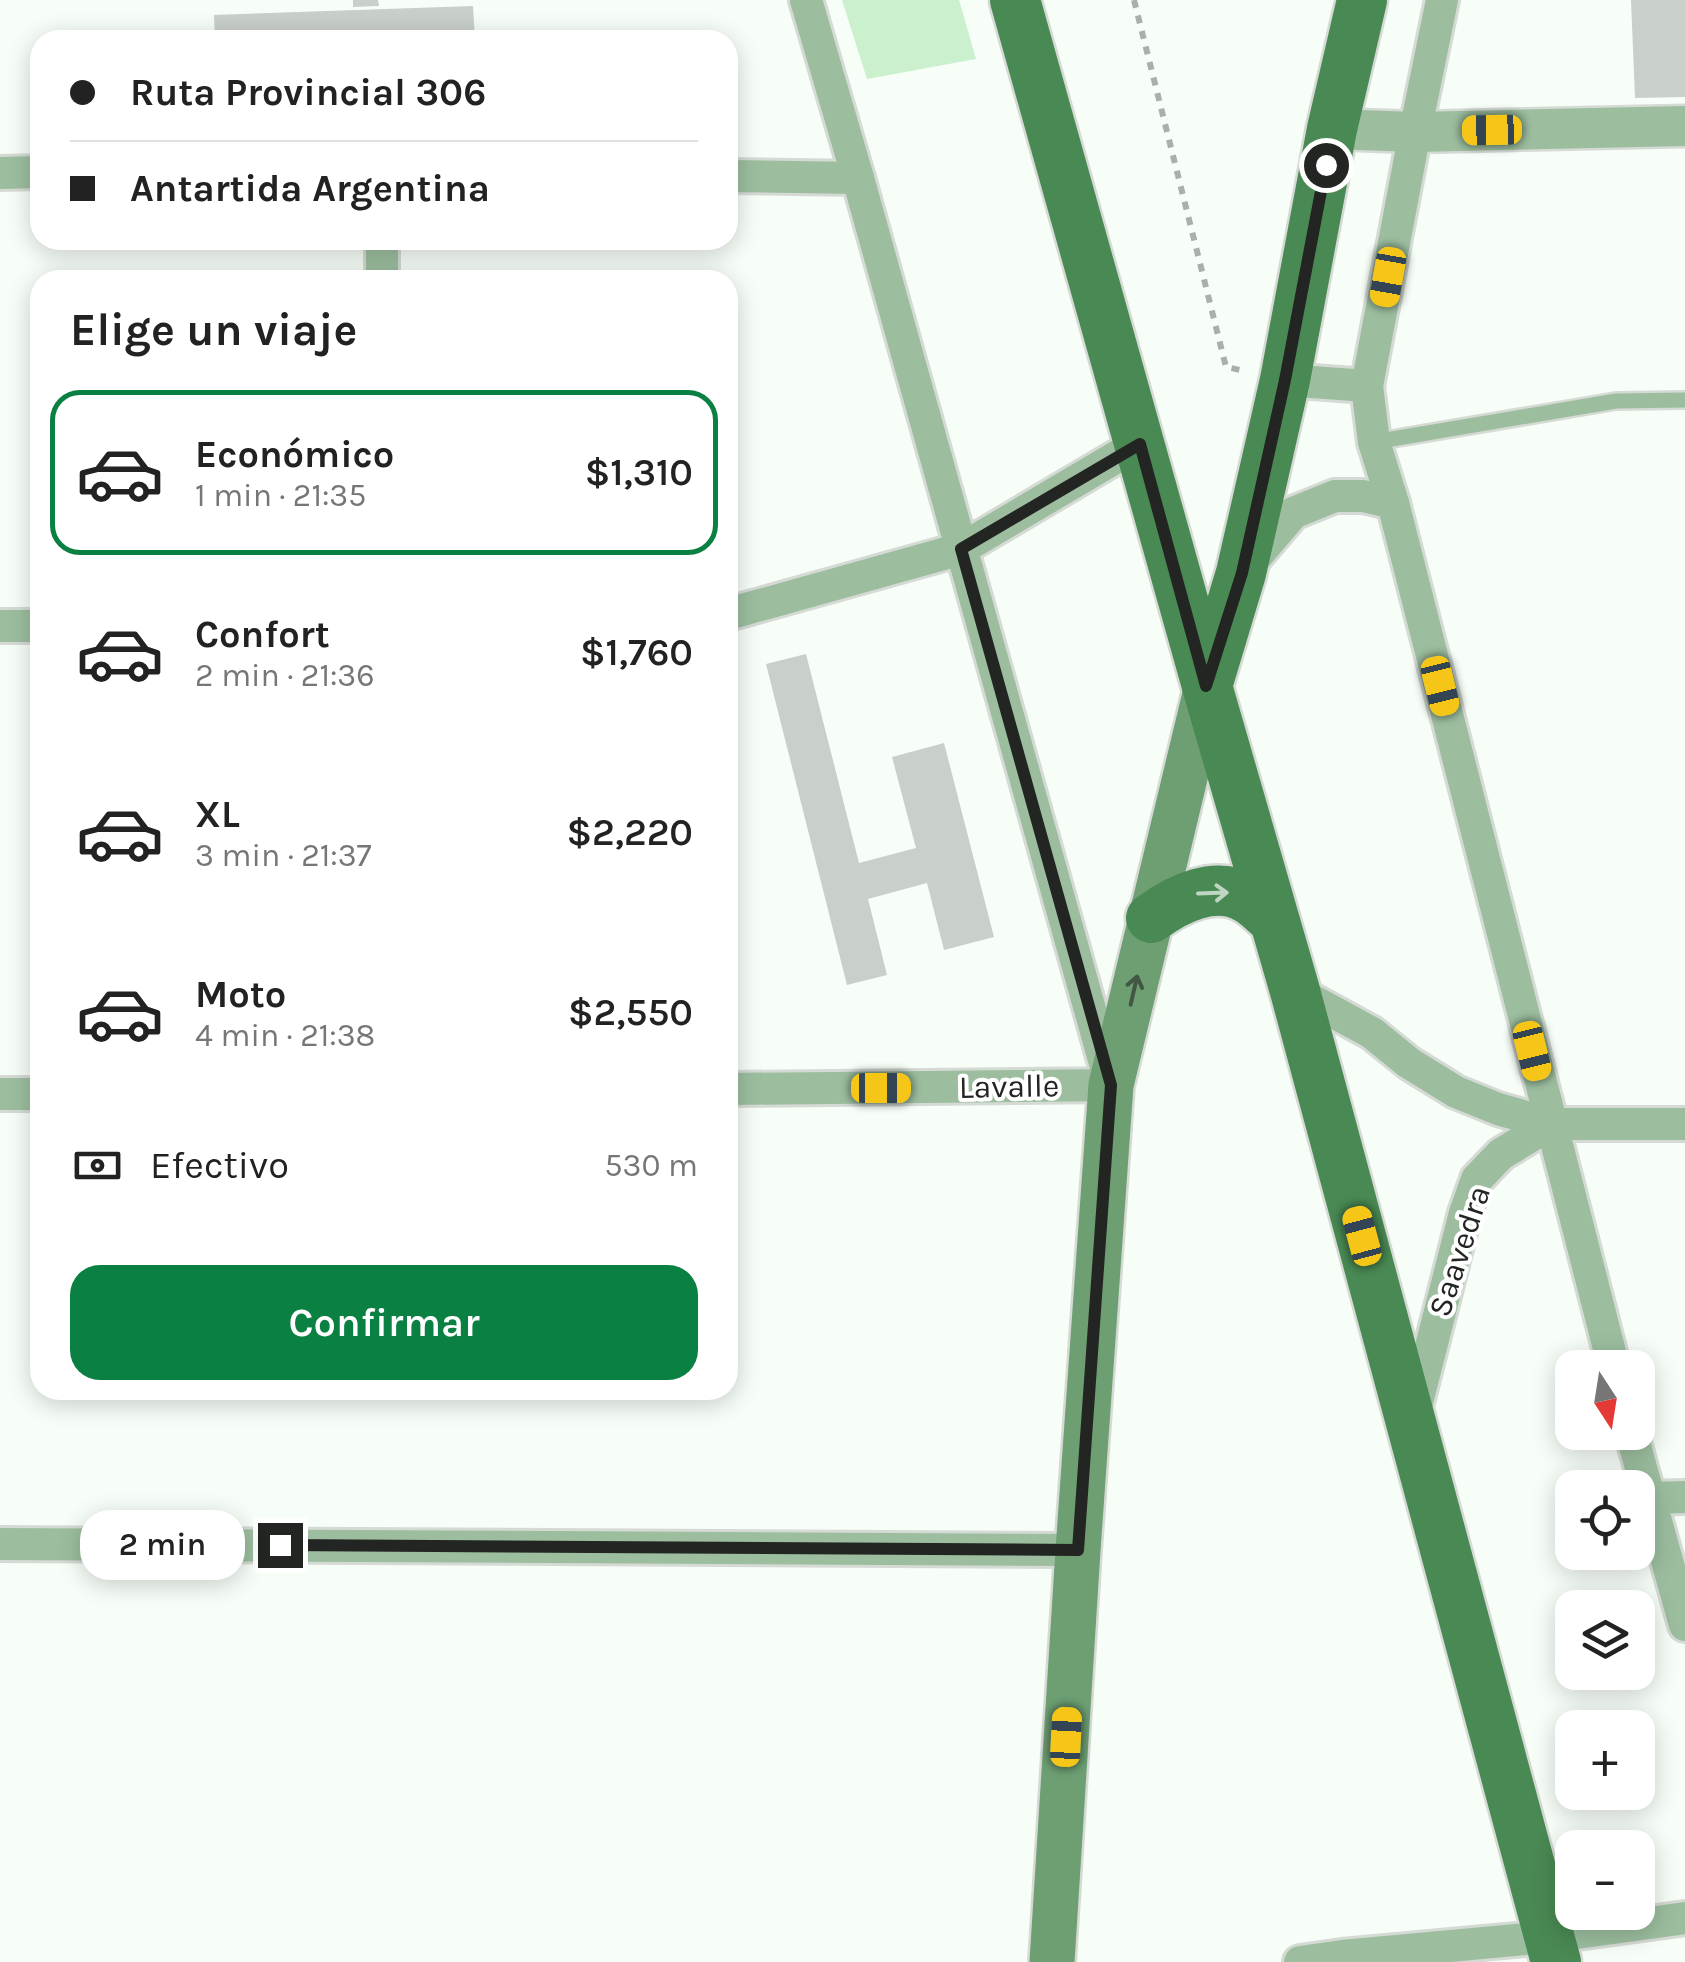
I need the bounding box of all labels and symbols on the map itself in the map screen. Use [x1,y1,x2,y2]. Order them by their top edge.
car [1462,114,1522,146]
route start [1304,143,1349,188]
car [1368,245,1408,309]
car [1418,653,1462,719]
one-way arrow [1196,884,1229,903]
one-way arrow [1126,975,1144,1007]
car [1510,1018,1554,1084]
street label: Lavalle [958,1067,1060,1106]
car [851,1073,911,1103]
street label: Saavedra [1421,1181,1498,1321]
car [1340,1203,1384,1269]
north arrow [1555,1350,1655,1450]
callout: 2 min [80,1510,245,1580]
route end [258,1523,303,1568]
car [1049,1706,1083,1768]

